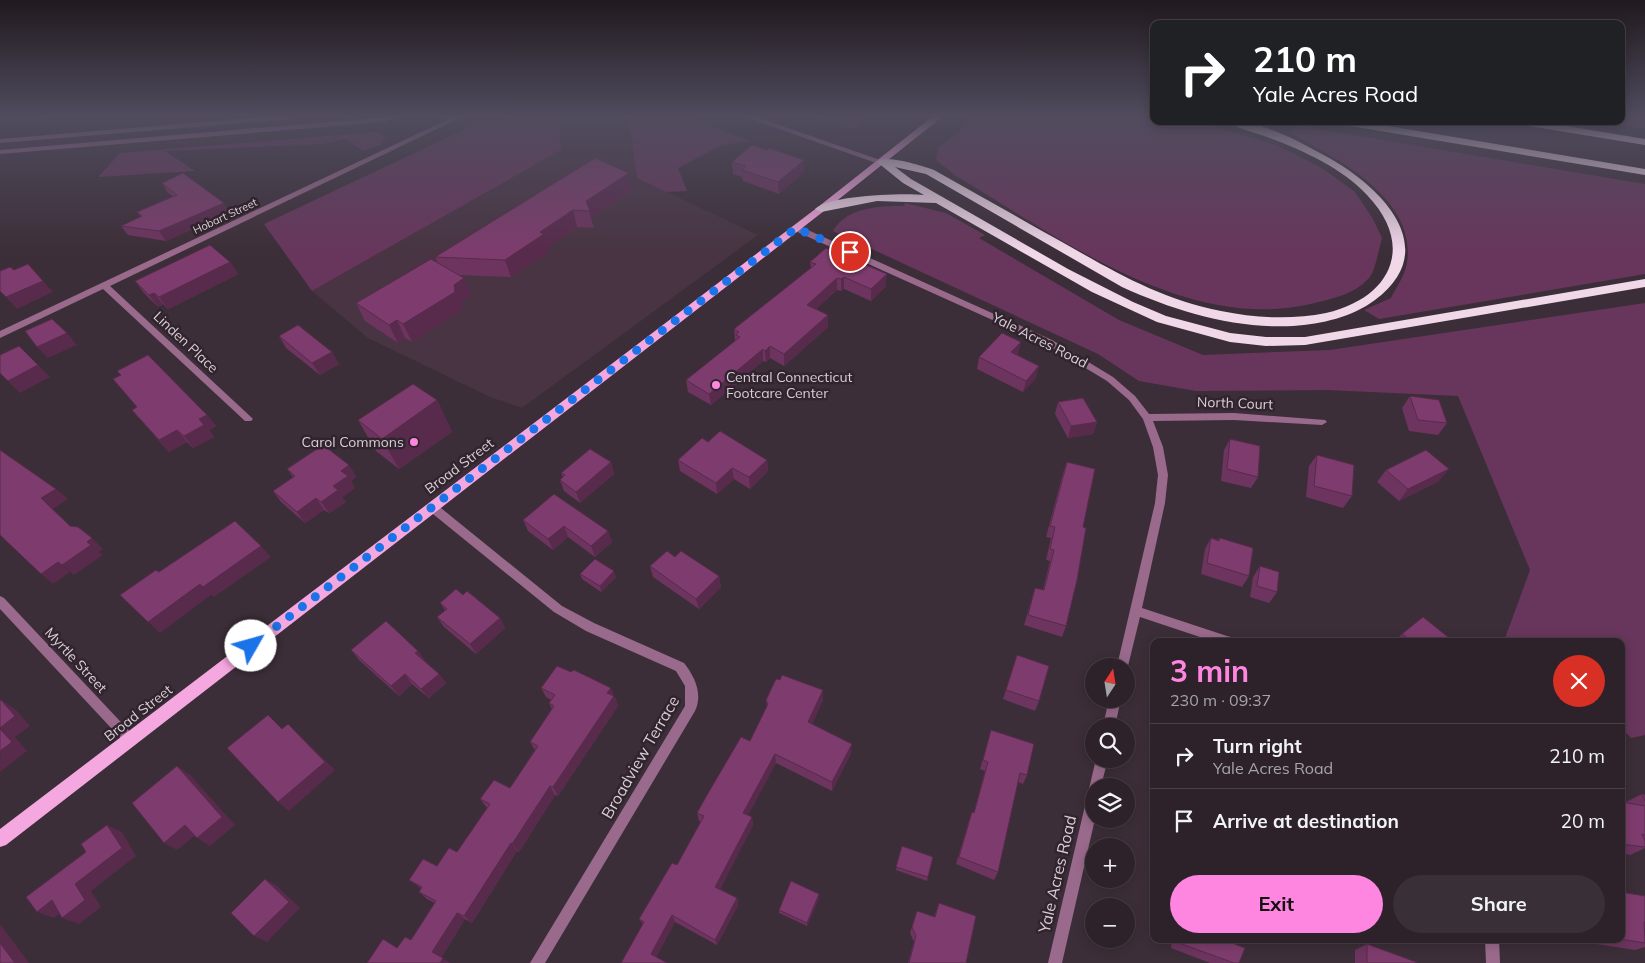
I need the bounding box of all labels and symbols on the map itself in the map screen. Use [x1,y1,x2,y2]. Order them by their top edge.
street label: Hobart Street [191,195,260,237]
pin [829,231,871,273]
street label: Linden Place [150,307,222,377]
street label: Yale Acres Road [988,308,1091,372]
place label: Central Connecticut Footcare Center [726,368,852,402]
marker: Central Connecticut Footcare Center [710,379,722,391]
street label: North Court [1197,393,1273,413]
place label: Carol Commons [301,433,404,451]
street label: Broad Street [421,434,497,498]
marker: Carol Commons [408,436,420,448]
position arrow [224,619,276,671]
street label: Myrtle Street [41,623,111,697]
north arrow [1085,658,1135,708]
street label: Broad Street [100,681,176,745]
street label: Broadview Terrace [597,692,683,822]
street label: Yale Acres Road [1034,813,1080,936]

